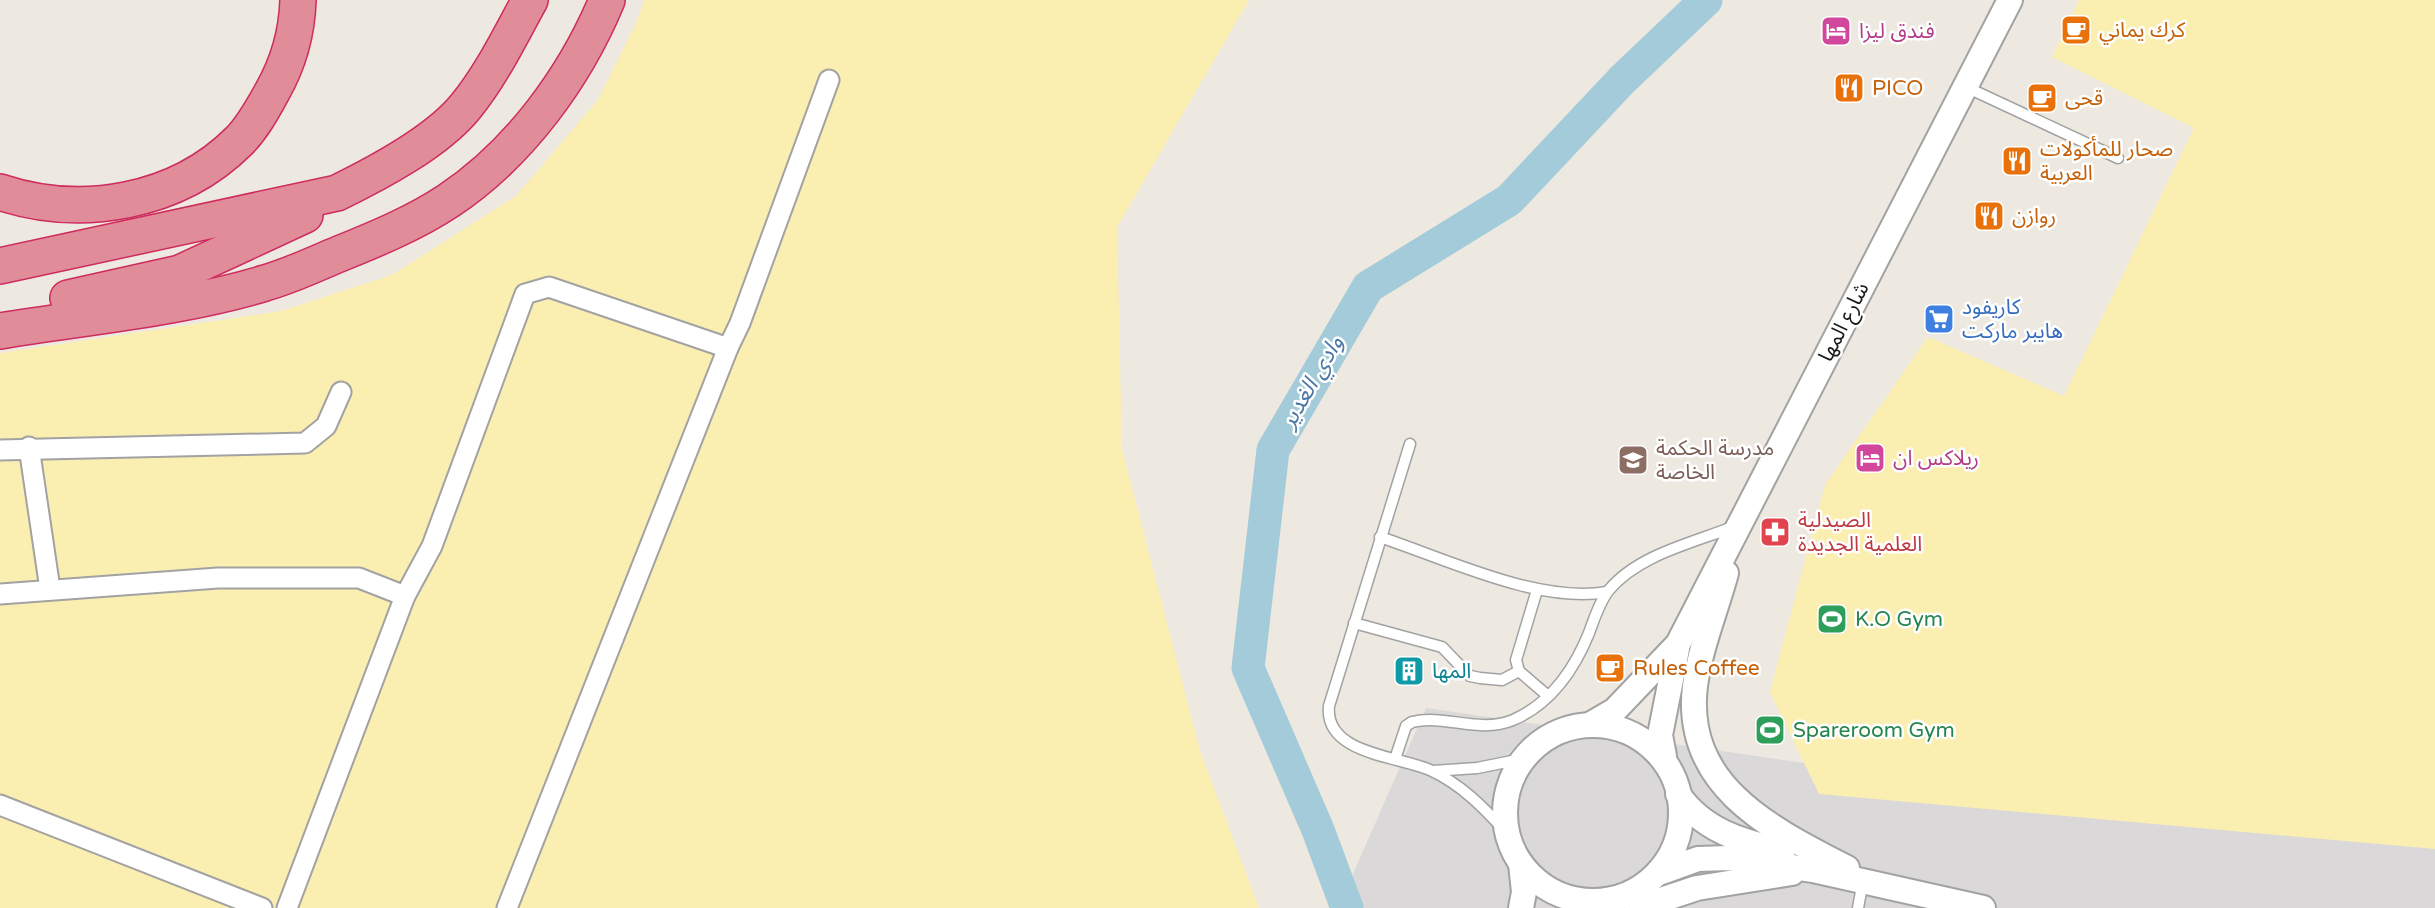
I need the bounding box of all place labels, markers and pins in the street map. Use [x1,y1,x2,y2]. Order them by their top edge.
cafe icon: كرك يماني [2059,13,2093,47]
hotel icon: فندق ليزا [1819,14,1853,48]
place label: كرك يماني [2099,18,2185,45]
place label: فندق ليزا [1859,19,1935,44]
restaurant icon: PICO [1832,71,1866,105]
place label: PICO [1872,76,1923,101]
cafe icon: قحى [2025,81,2059,115]
place label: قحى [2065,86,2103,111]
place label: صحار للمأكولات العربية [2040,136,2173,186]
restaurant icon: صحار للمأكولات العربية [2000,144,2034,178]
restaurant icon: روازن [1972,199,2006,233]
place label: روازن [2012,204,2056,229]
place label: كاريفود هايبر ماركت [1962,295,2063,344]
supermarket icon: كاريفود هايبر ماركت [1922,302,1956,336]
place label: مدرسة الحكمة الخاصة [1656,436,1774,485]
hotel icon: ريلاكس ان [1853,441,1887,475]
school or university icon: مدرسة الحكمة الخاصة [1616,443,1650,477]
place label: ريلاكس ان [1893,446,1979,471]
place label: الصيدلية العلمية الجديدة [1798,508,1922,557]
pharmacy icon: الصيدلية العلمية الجديدة [1758,515,1792,549]
sports icon: K.O Gym [1815,602,1849,636]
place label: K.O Gym [1855,607,1943,632]
cafe icon: Rules Coffee [1593,651,1627,685]
building icon: المها [1392,654,1426,688]
place label: Rules Coffee [1633,656,1760,681]
place label: المها [1432,659,1471,684]
sports icon: Spareroom Gym [1753,713,1787,747]
place label: Spareroom Gym [1793,718,1955,743]

